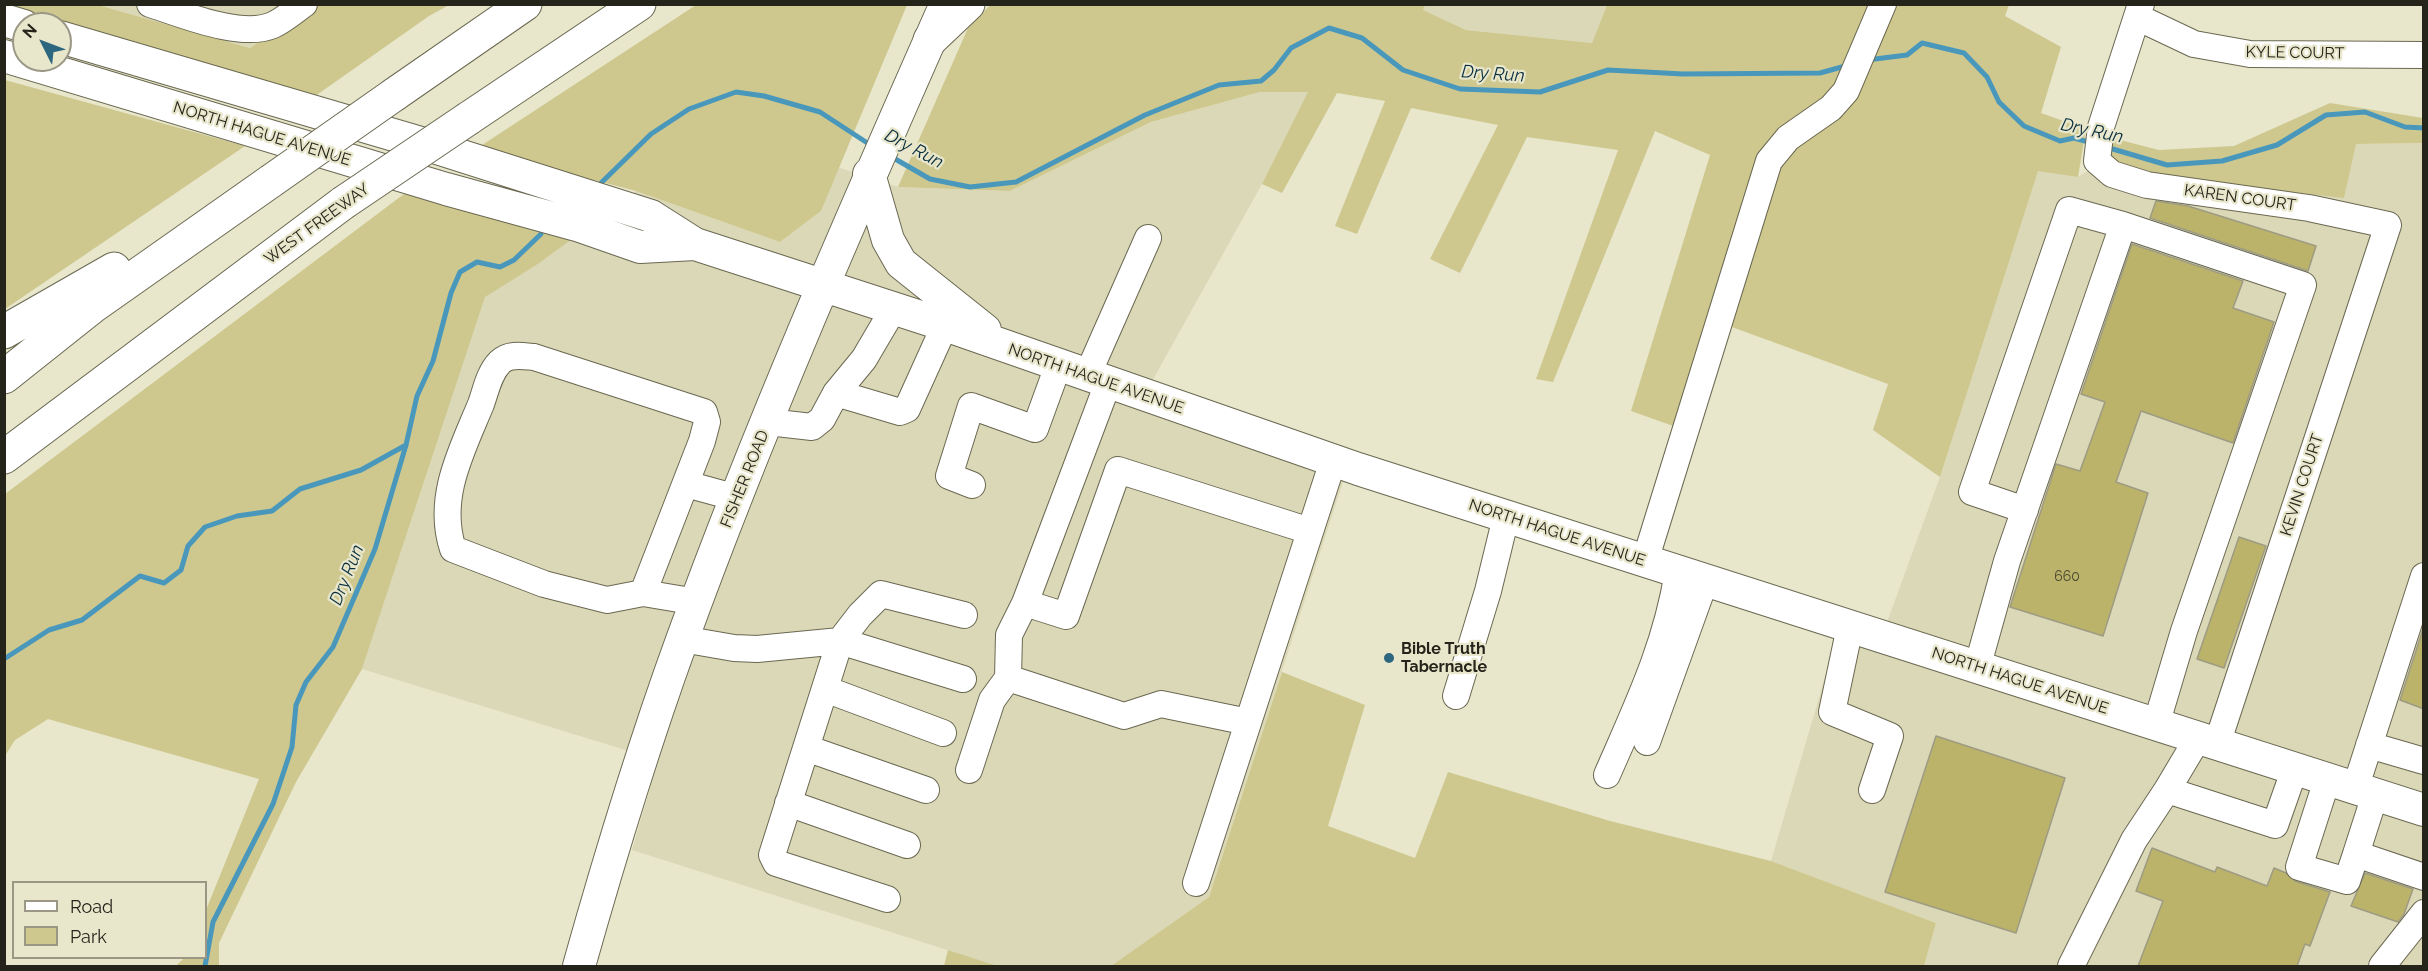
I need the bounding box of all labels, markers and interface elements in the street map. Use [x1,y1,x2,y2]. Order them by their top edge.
north arrow [12,12,72,72]
text: N [19,20,41,42]
street label: KYLE COURT [2245,43,2345,63]
water label: Dry Run [1461,61,1525,87]
street label: NORTH HAGUE AVENUE [171,98,353,170]
water label: Dry Run [2059,114,2125,148]
water label: Dry Run [881,125,947,173]
street label: WEST FREEWAY [261,179,373,269]
street label: KAREN COURT [2183,181,2297,215]
street label: NORTH HAGUE AVENUE [1006,340,1186,418]
street label: FISHER ROAD [717,427,773,531]
street label: KEVIN COURT [2276,431,2328,539]
street label: NORTH HAGUE AVENUE [1466,495,1648,571]
water label: Dry Run [325,542,369,608]
house number: 660 [2054,569,2080,585]
place label: Bible Truth Tabernacle [1401,639,1487,677]
street label: NORTH HAGUE AVENUE [1929,643,2111,719]
marker: Bible Truth Tabernacle [1382,651,1396,665]
legend [12,881,207,959]
text: Road [70,896,113,917]
text: Park [70,926,107,947]

